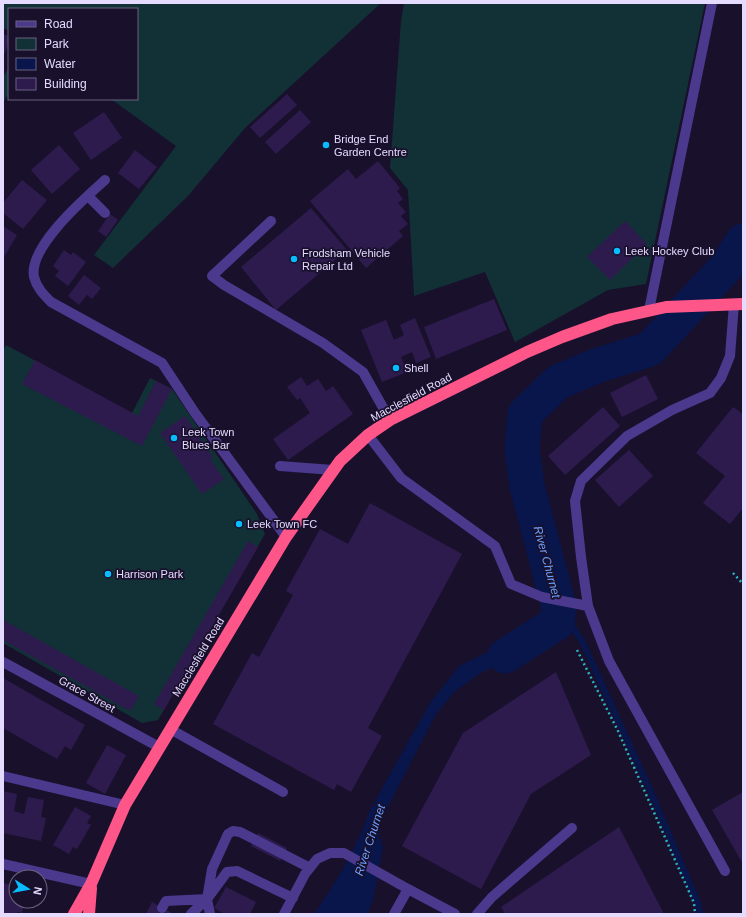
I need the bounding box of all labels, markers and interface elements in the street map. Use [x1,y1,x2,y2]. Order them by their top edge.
legend [8,8,138,100]
text: Road [44,17,73,31]
text: Park [44,37,70,51]
text: Water [44,57,76,71]
text: Building [44,77,87,91]
place label: Bridge End Garden Centre [334,133,407,158]
marker: Bridge End Garden Centre [321,140,331,150]
place label: Leek Hockey Club [625,245,714,257]
marker: Leek Hockey Club [612,246,622,256]
place label: Frodsham Vehicle Repair Ltd [302,247,390,272]
marker: Frodsham Vehicle Repair Ltd [289,254,299,264]
place label: Shell [404,362,428,374]
marker: Shell [391,363,401,373]
street label: Macclesfield Road [369,371,453,423]
place label: Leek Town Blues Bar [182,426,234,451]
marker: Leek Town Blues Bar [169,433,179,443]
place label: Leek Town FC [247,518,317,530]
marker: Leek Town FC [234,519,244,529]
water label: River Churnet [531,524,564,600]
place label: Harrison Park [116,568,184,580]
marker: Harrison Park [103,569,113,579]
street label: Macclesfield Road [170,615,226,699]
street label: Grace Street [57,674,117,714]
water label: River Churnet [352,802,388,877]
north arrow [8,869,48,909]
text: N [31,886,44,896]

